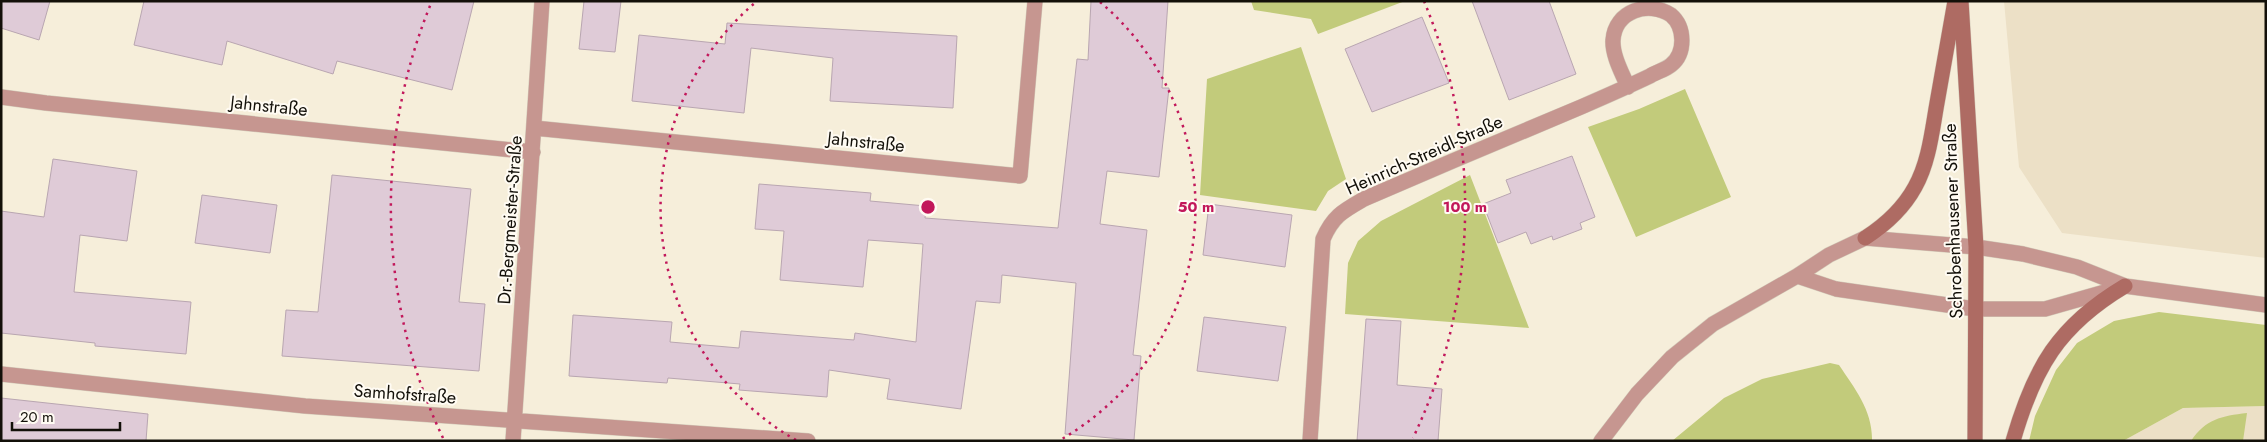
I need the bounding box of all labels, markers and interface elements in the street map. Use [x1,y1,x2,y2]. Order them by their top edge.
street label: Jahnstraße [227,89,309,123]
street label: Heinrich-Streidl-Straße [1341,109,1507,201]
street label: Schrobenhausener Straße [1937,123,1969,319]
street label: Jahnstraße [824,125,906,159]
street label: Dr.-Bergmeister-Straße [491,135,529,305]
text: 50 m [1178,196,1214,218]
text: 100 m [1443,196,1487,218]
centre of rings [919,198,937,216]
street label: Samhofstraße [353,377,457,411]
scale bar [12,400,120,432]
text: 20 m [20,406,54,428]

